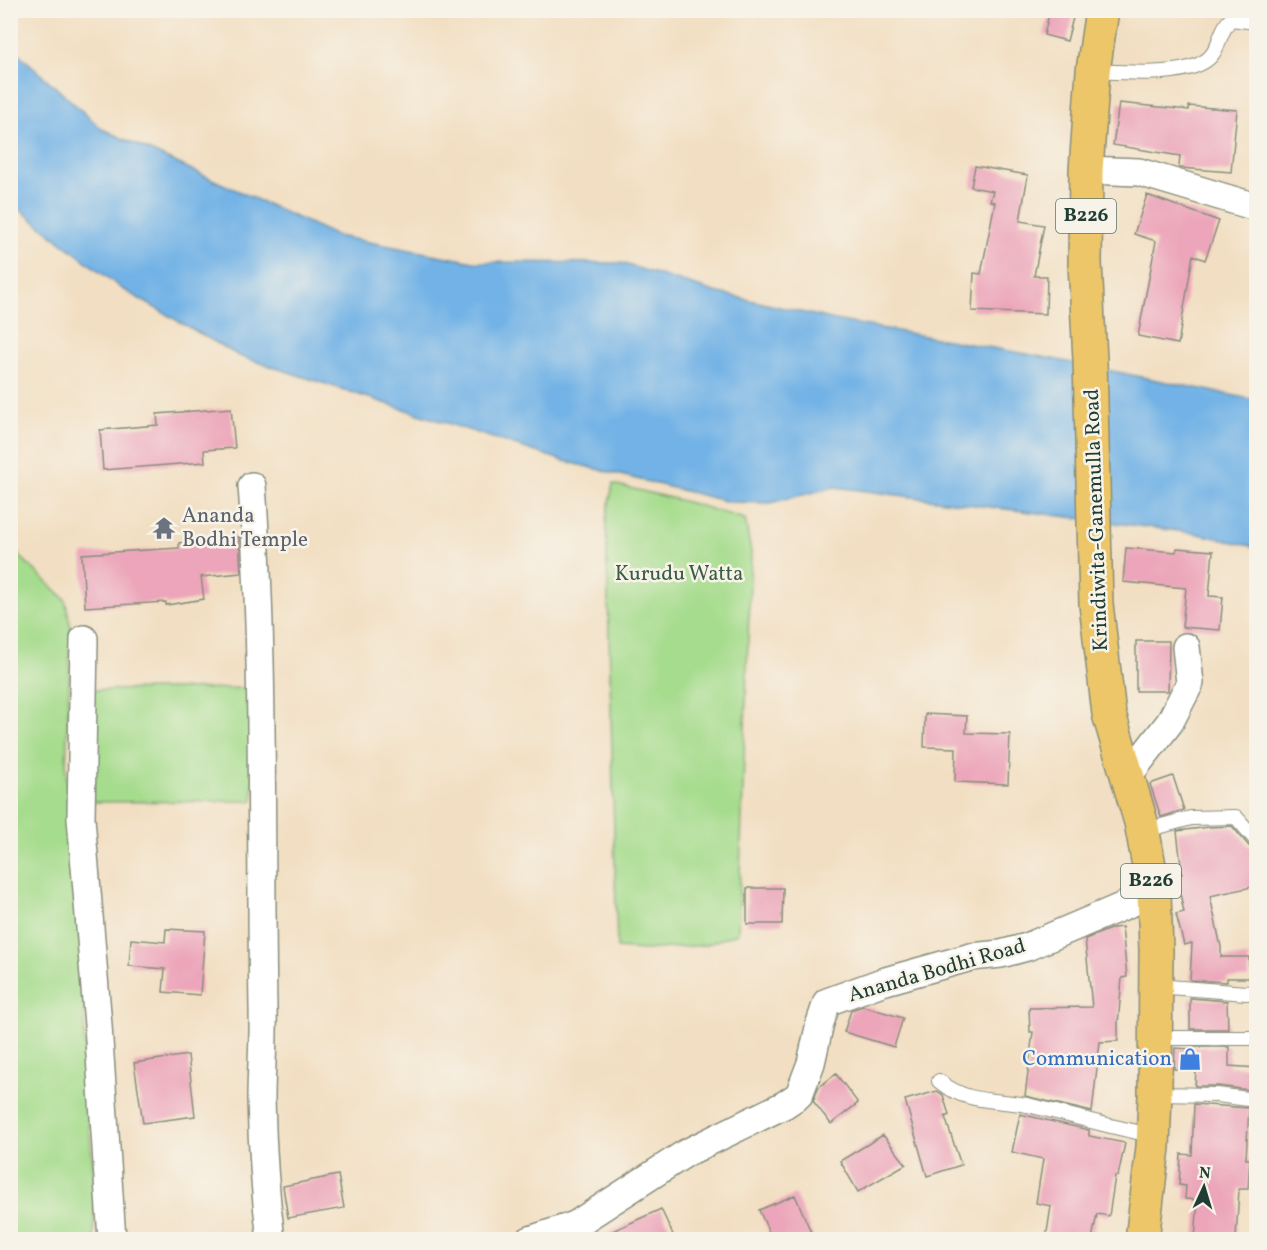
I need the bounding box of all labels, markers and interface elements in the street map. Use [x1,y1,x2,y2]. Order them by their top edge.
road number: B226 [1056,199,1116,233]
street label: Krindiwita-Ganemulla Road [1078,388,1116,652]
place label: Ananda Bodhi Temple [182,502,308,555]
temple icon: Ananda Bodhi Temple [151,515,177,541]
park label: Kurudu Watta [615,560,743,589]
road number: B226 [1121,864,1181,898]
street label: Ananda Bodhi Road [845,932,1029,1010]
place label: Communication [1022,1045,1172,1074]
shop icon: Communication [1177,1046,1203,1072]
north arrow [1174,1157,1234,1217]
text: N [1198,1163,1212,1185]

